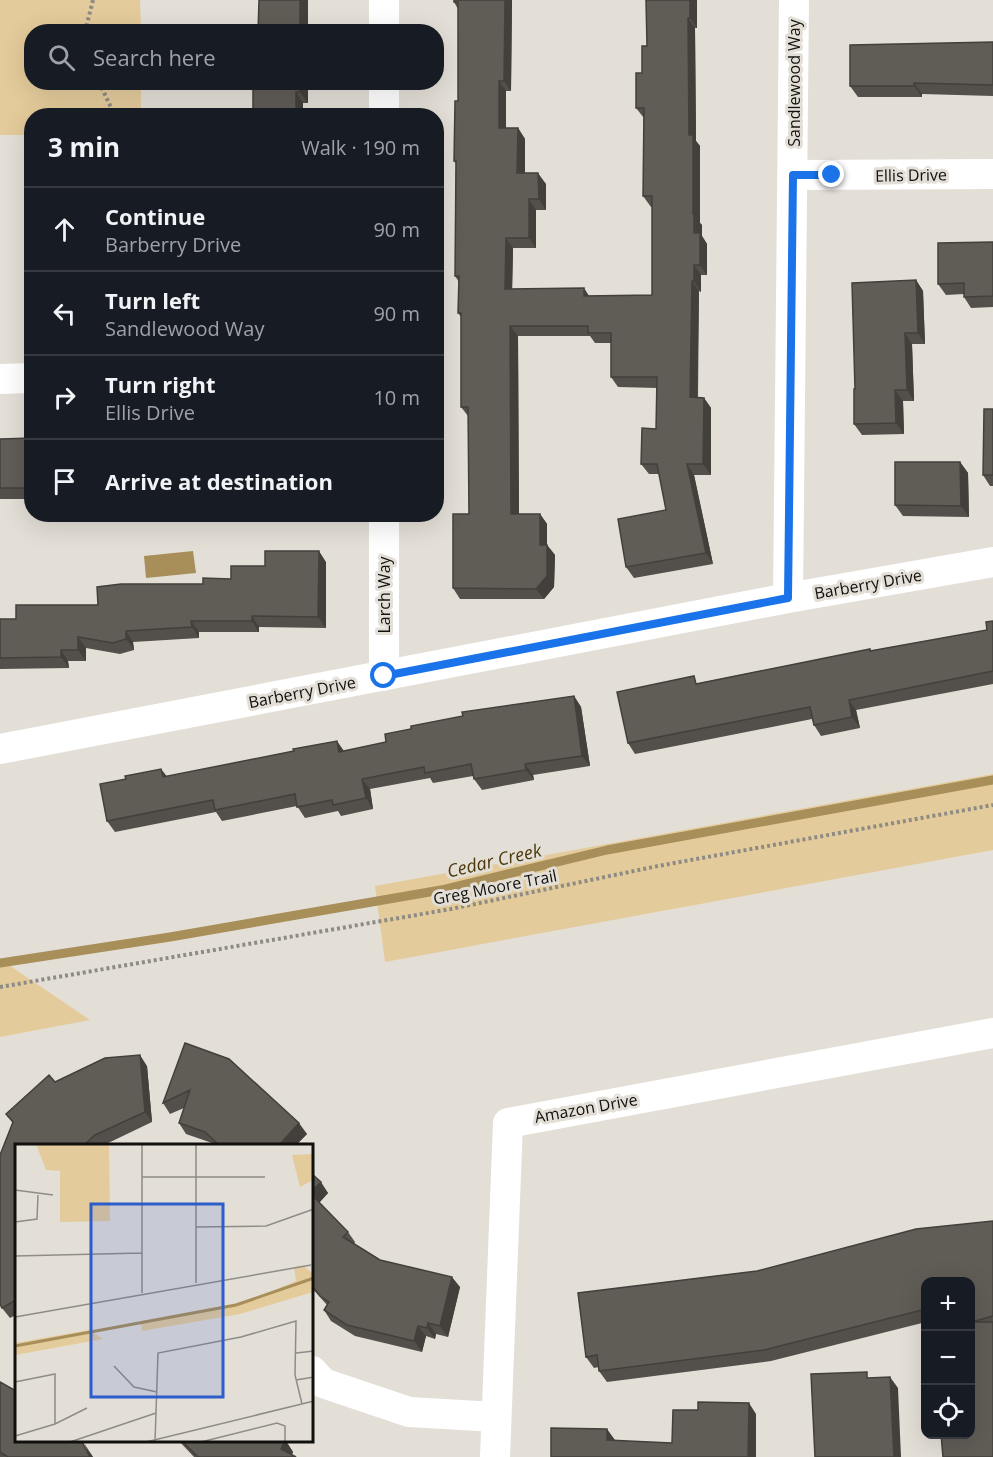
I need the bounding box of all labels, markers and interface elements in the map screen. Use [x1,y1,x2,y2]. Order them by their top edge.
street label: Sandlewood Way [783,18,805,147]
search box [24,24,444,90]
icon: search [45,41,78,74]
text: Search here [93,42,216,72]
text: 3 min [48,129,120,165]
text: Walk · 190 m [301,134,420,161]
route end [818,161,844,187]
street label: Ellis Drive [875,163,947,187]
text: Continue [105,201,205,231]
icon: ahead [48,213,81,246]
text: 90 m [373,216,420,243]
text: Barberry Drive [105,231,241,258]
text: Turn left [105,285,200,315]
icon: left [48,297,81,330]
text: 90 m [373,300,420,327]
text: Sandlewood Way [105,315,264,342]
text: Turn right [105,369,216,399]
icon: right [48,381,81,414]
text: 10 m [373,384,420,411]
text: Ellis Drive [105,399,195,426]
icon: arrive [48,465,81,498]
text: Arrive at destination [105,466,333,496]
street label: Larch Way [373,555,395,634]
street label: Barberry Drive [812,564,924,604]
route start [370,662,396,688]
street label: Barberry Drive [246,671,358,713]
water label: Cedar Creek [444,837,545,883]
street label: Greg Moore Trail [431,864,559,910]
street label: Amazon Drive [533,1088,639,1128]
inset map [15,1144,314,1442]
map controls [921,1277,975,1439]
button: + [921,1277,975,1331]
button: − [921,1331,975,1385]
button: locate [921,1385,975,1439]

